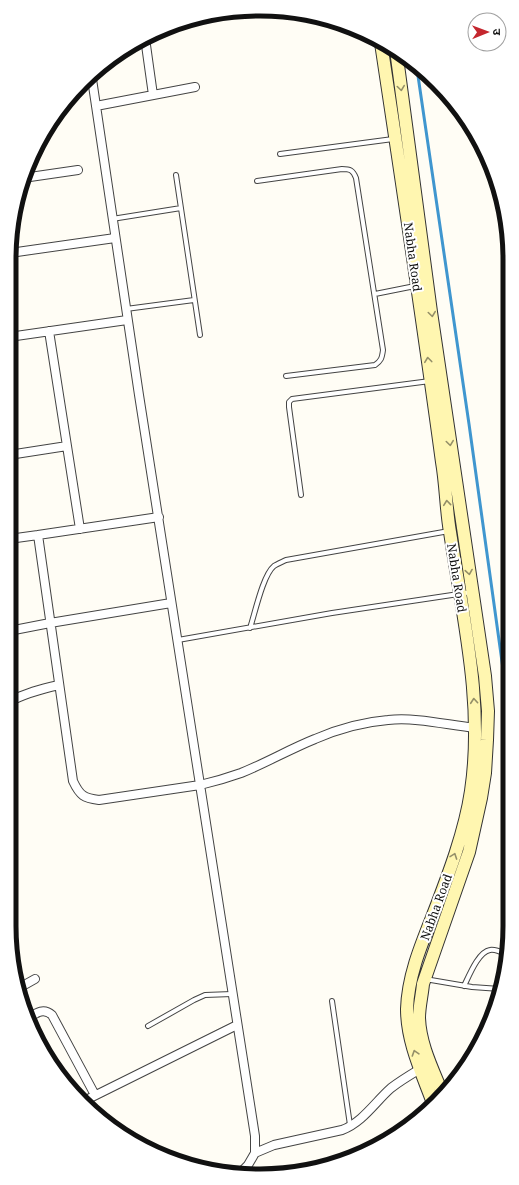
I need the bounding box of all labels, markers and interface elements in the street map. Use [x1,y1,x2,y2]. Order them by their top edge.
north arrow [467,12,507,52]
text: उ [490,28,505,36]
one-way arrow [396,85,405,92]
street label: Nabha Road [400,221,426,293]
one-way arrow [427,311,436,317]
one-way arrow [423,357,432,363]
one-way arrow [445,440,454,446]
one-way arrow [442,500,451,506]
street label: Nabha Road [443,542,471,614]
one-way arrow [464,569,473,575]
one-way arrow [470,698,479,704]
one-way arrow [449,853,458,860]
street label: Nabha Road [416,871,456,943]
one-way arrow [411,1050,420,1057]

